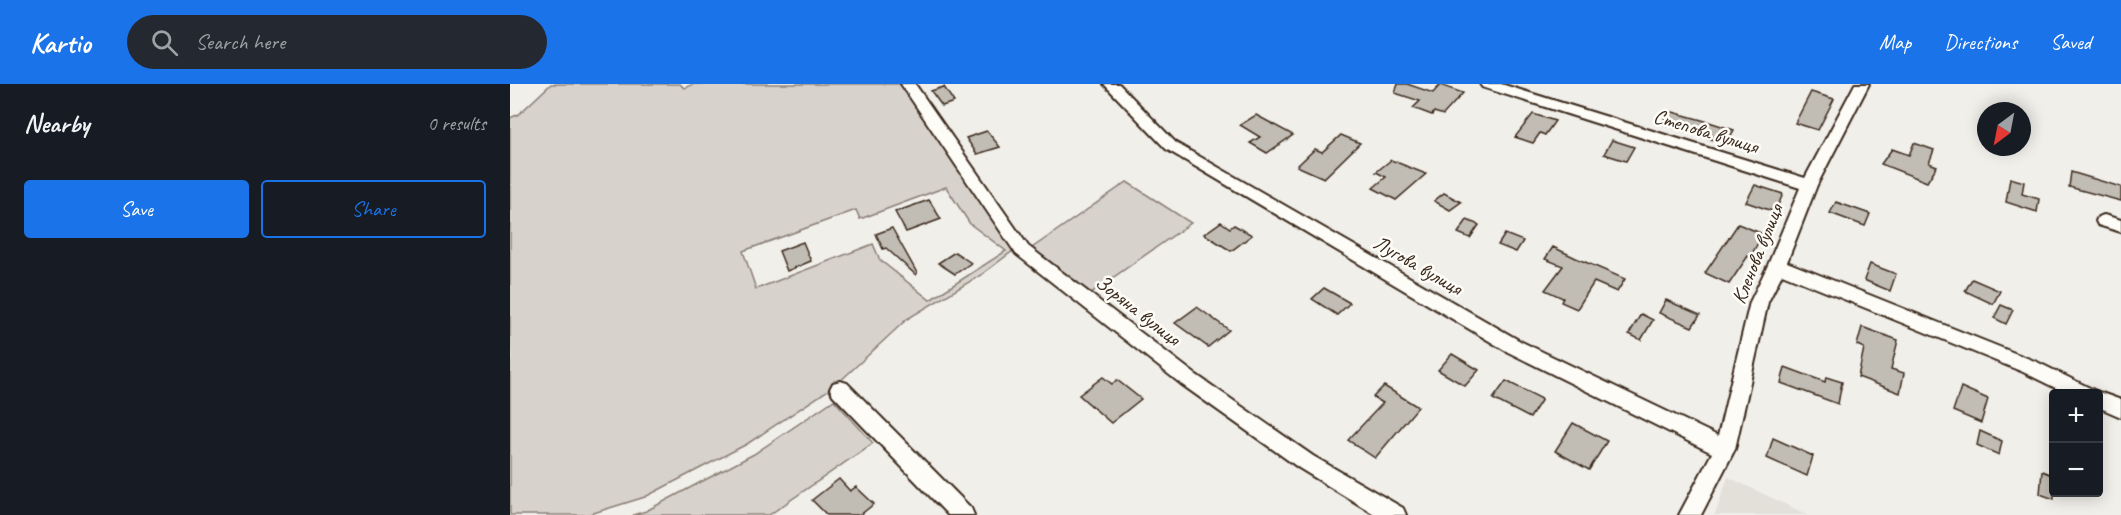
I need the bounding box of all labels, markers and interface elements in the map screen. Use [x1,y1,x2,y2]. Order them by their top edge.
search box [127,15,547,69]
text: Kartio [30,25,91,60]
icon: search [148,26,181,59]
text: Search here [196,28,285,56]
text: Map [1879,29,1911,55]
text: Directions [1944,29,2017,55]
text: Saved [2050,29,2091,55]
north arrow [1977,102,2031,156]
street label: Степова вулиця [1650,103,1763,160]
text: Nearby [24,107,89,140]
text: 0 results [427,111,486,136]
button: Save [24,180,249,238]
button: Share [261,180,486,238]
street label: Кленова вулиця [1725,199,1789,308]
street label: Лугова вулиця [1369,229,1469,302]
street label: Зоряна вулиця [1090,269,1187,352]
map controls [2049,389,2103,497]
button: + [2049,389,2103,443]
button: − [2049,443,2103,497]

